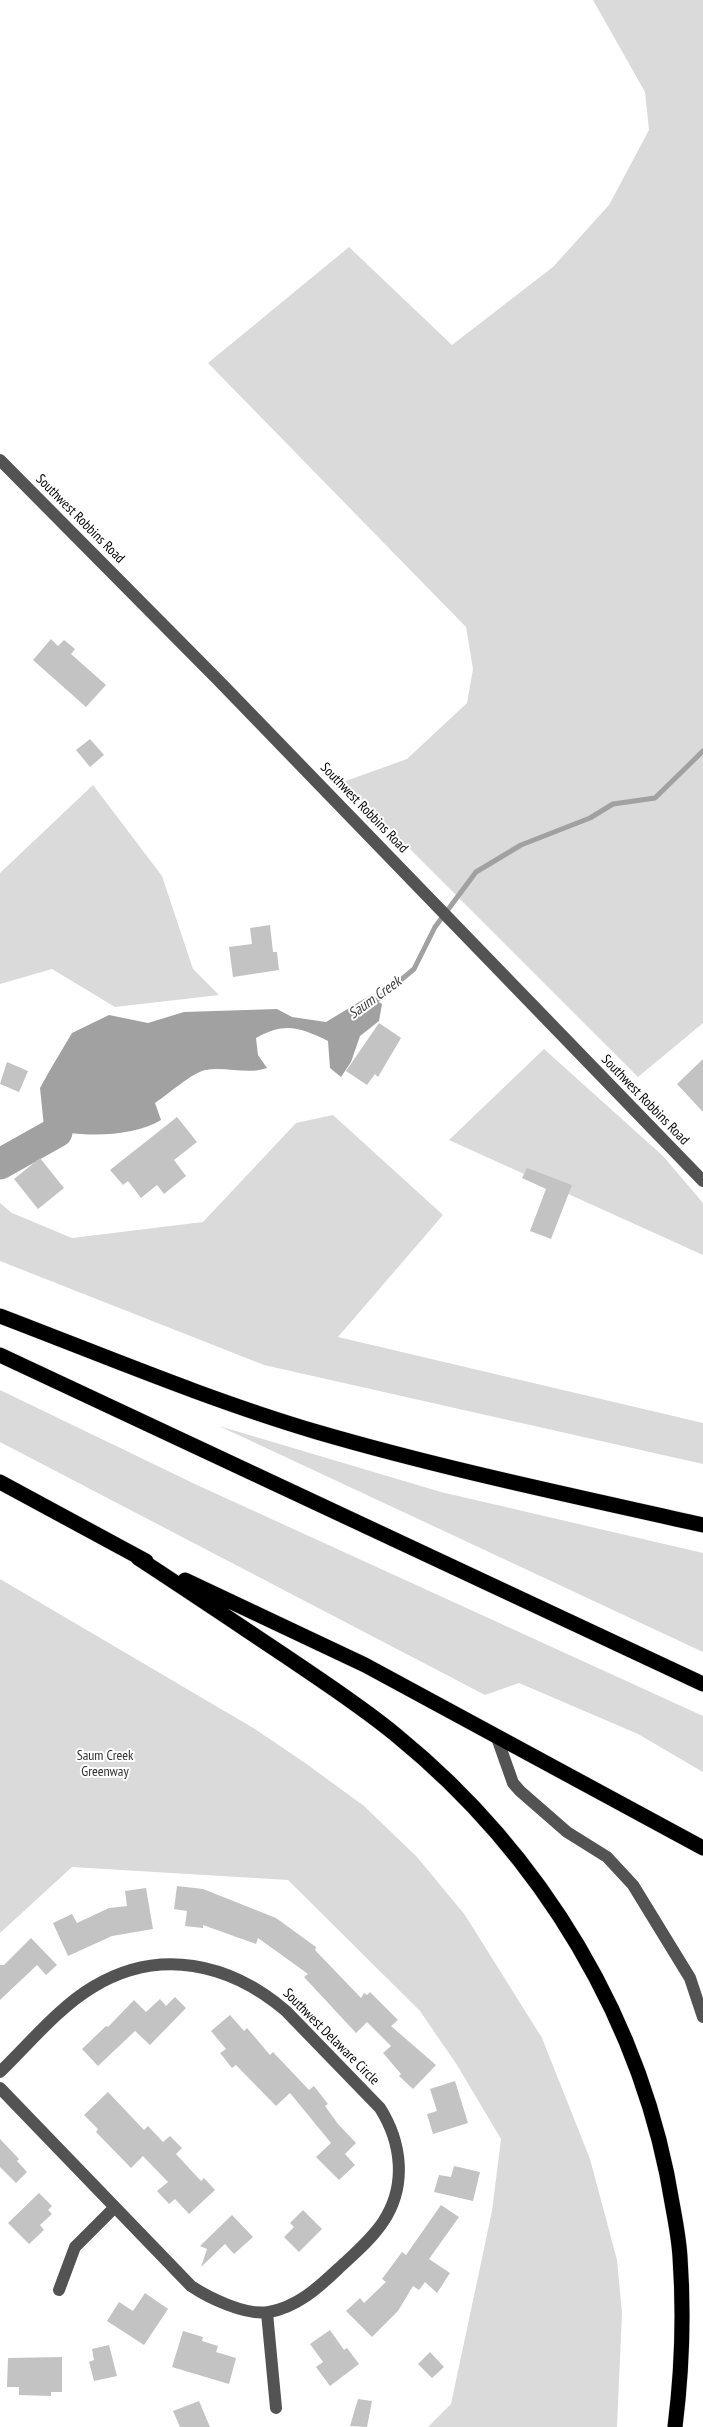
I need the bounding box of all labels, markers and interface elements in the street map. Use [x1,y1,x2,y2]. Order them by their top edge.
street label: Southwest Robbins Road [32,471,128,567]
street label: Southwest Robbins Road [317,759,411,857]
water label: Saum Creek [345,973,405,1023]
street label: Southwest Robbins Road [598,1051,692,1149]
park label: Saum Creek Greenway [77,1748,133,1780]
street label: Southwest Delaware Circle [279,1985,383,2089]

